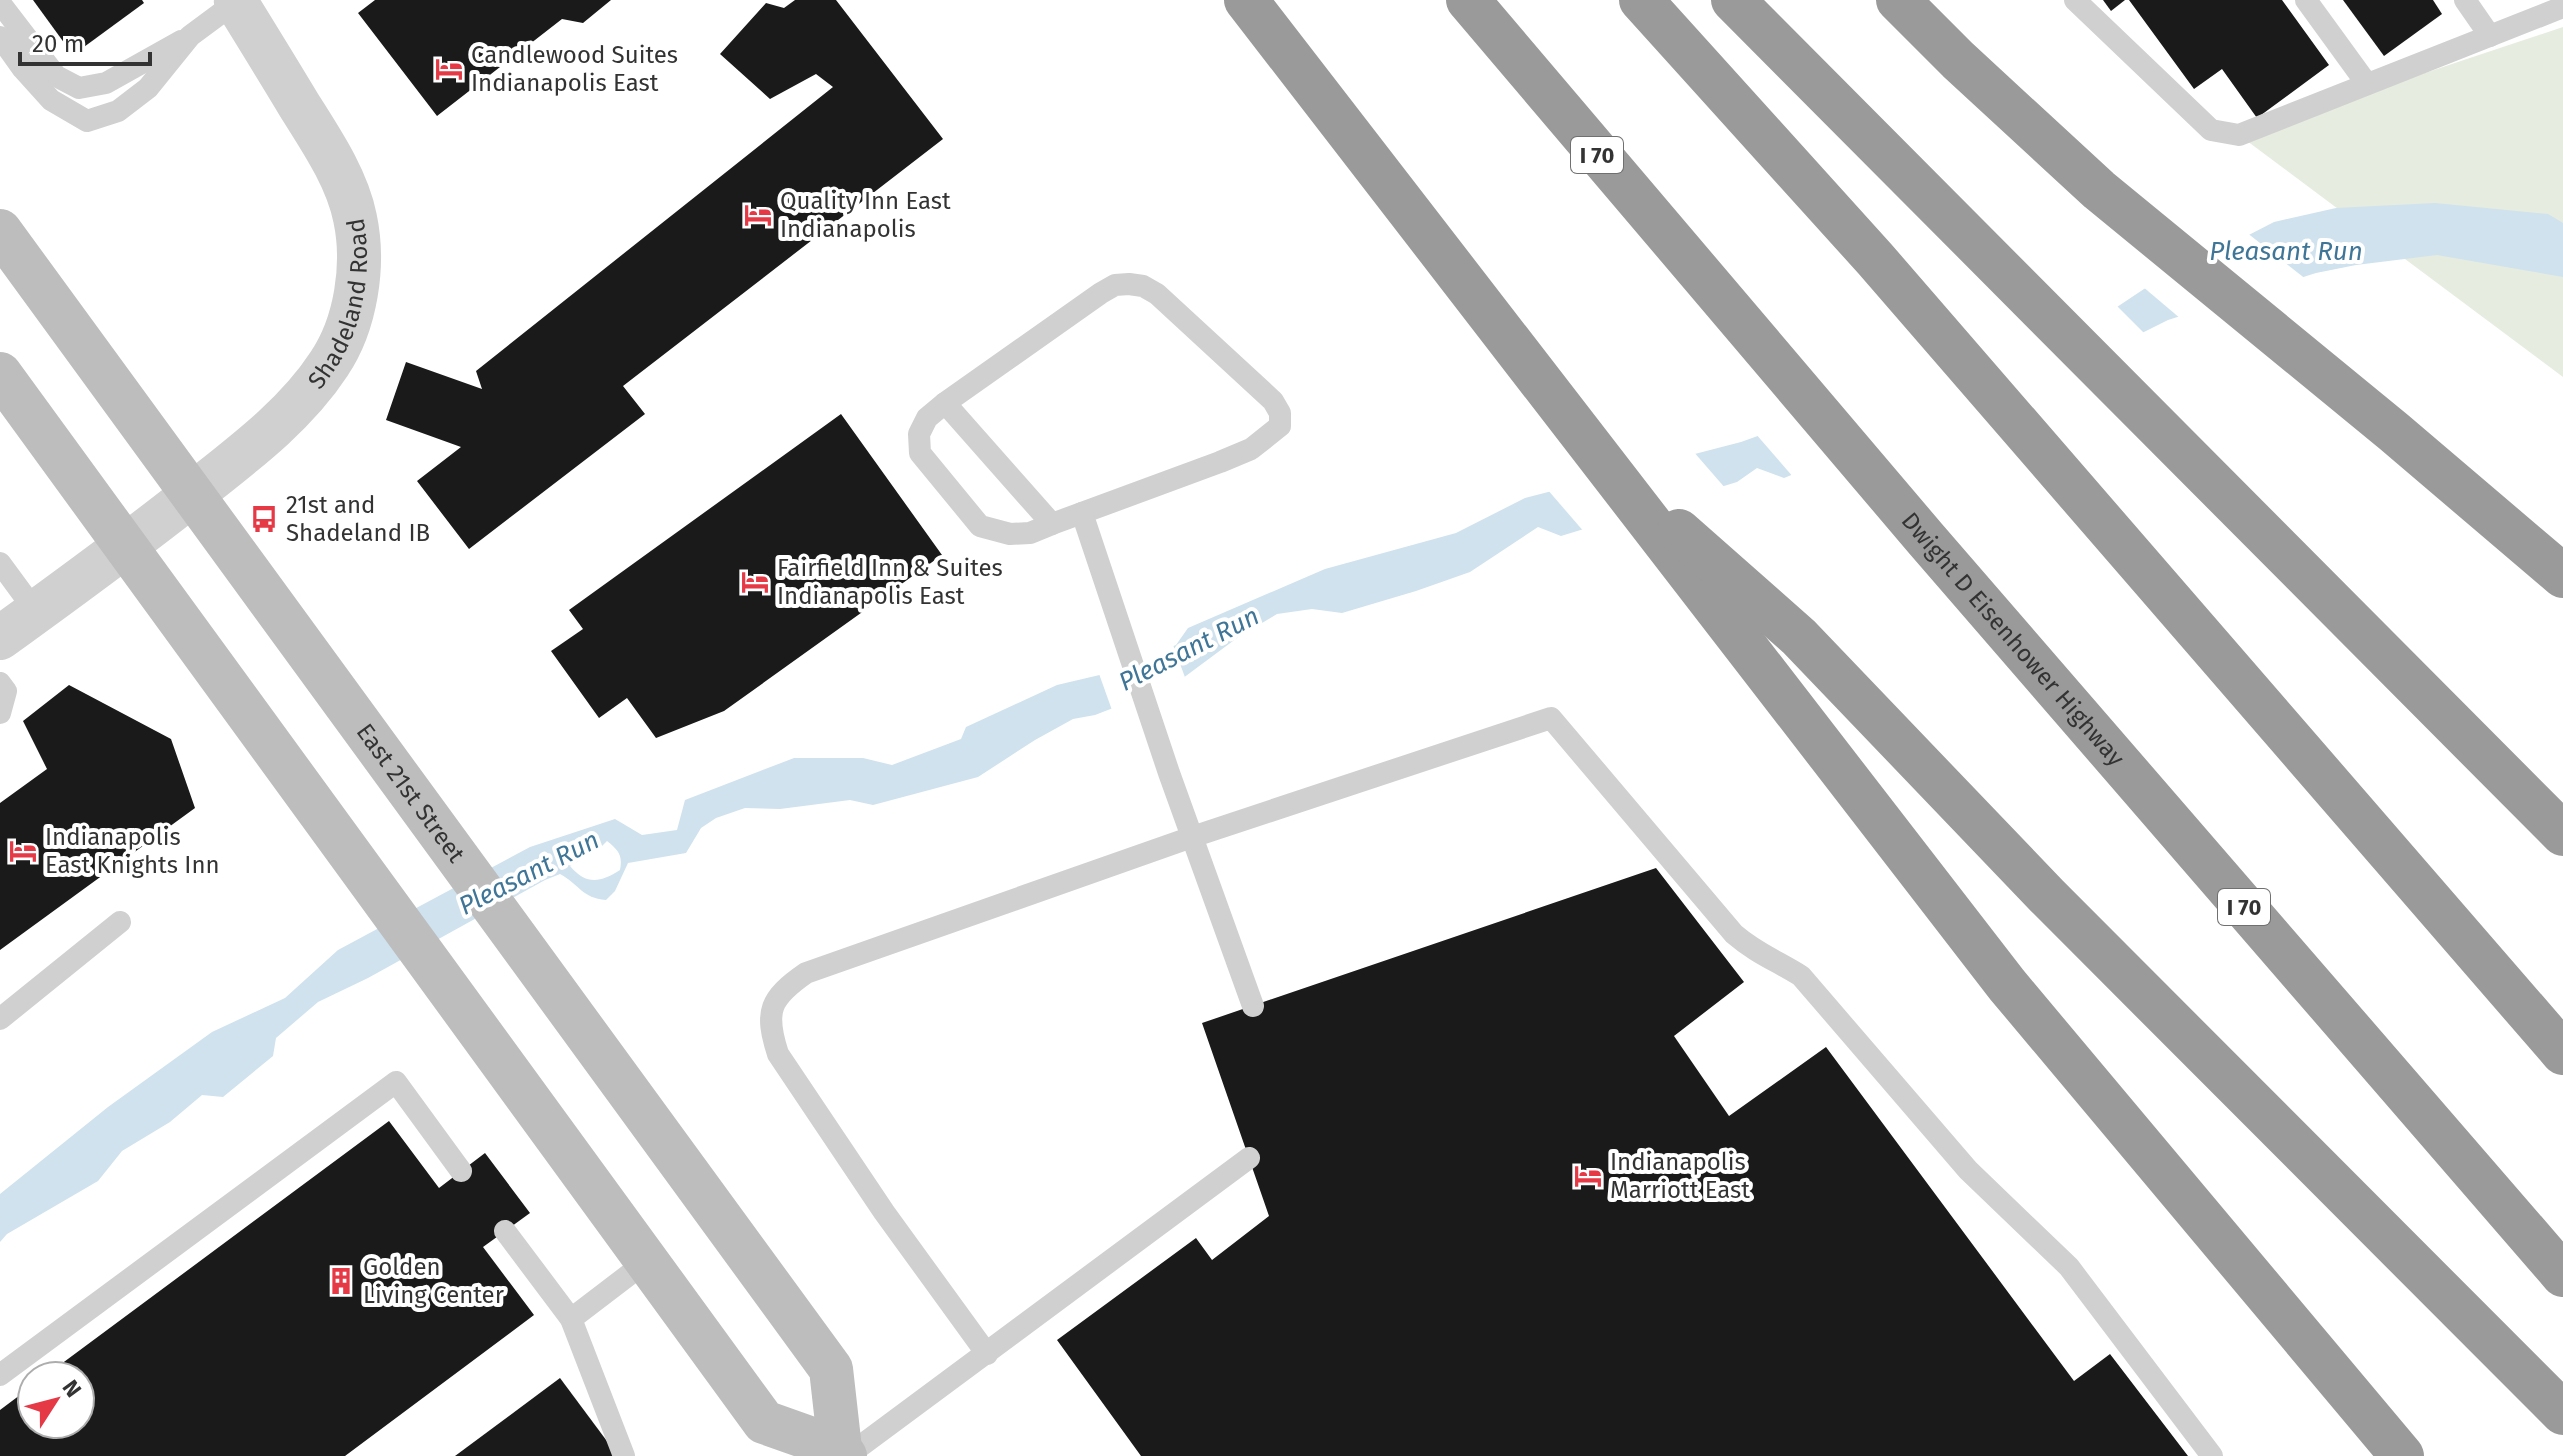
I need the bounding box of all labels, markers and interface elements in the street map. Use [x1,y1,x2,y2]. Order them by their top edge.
scale bar [20,16,150,66]
text: 20 m [32,30,84,58]
place label: Candlewood Suites Indianapolis East [471,41,678,97]
hotel icon: Candlewood Suites Indianapolis East [434,54,464,84]
road number: I 70 [1571,137,1623,173]
place label: Quality Inn East Indianapolis [780,187,951,243]
hotel icon: Quality Inn East Indianapolis [743,200,773,230]
street label: Shadeland Road [302,216,373,394]
water label: Pleasant Run [2209,236,2363,267]
place label: 21st and Shadeland IB [286,491,430,547]
bus stop icon: 21st and Shadeland IB [249,504,279,534]
street label: Dwight D Eisenhower Highway [1896,507,2130,772]
place label: Fairfield Inn & Suites Indianapolis East [777,554,1003,610]
hotel icon: Fairfield Inn & Suites Indianapolis East [740,567,770,597]
water label: Pleasant Run [1114,600,1264,698]
street label: East 21st Street [351,718,471,868]
place label: Indianapolis East Knights Inn [45,823,220,879]
water label: Pleasant Run [454,824,604,922]
hotel icon: Indianapolis East Knights Inn [8,836,38,866]
road number: I 70 [2218,889,2270,925]
place label: Indianapolis Marriott East [1610,1148,1750,1204]
hotel icon: Indianapolis Marriott East [1573,1161,1603,1191]
place label: Golden Living Center [363,1253,505,1309]
building icon: Golden Living Center [326,1266,356,1296]
north arrow [16,1360,96,1440]
text: N [57,1375,87,1402]

